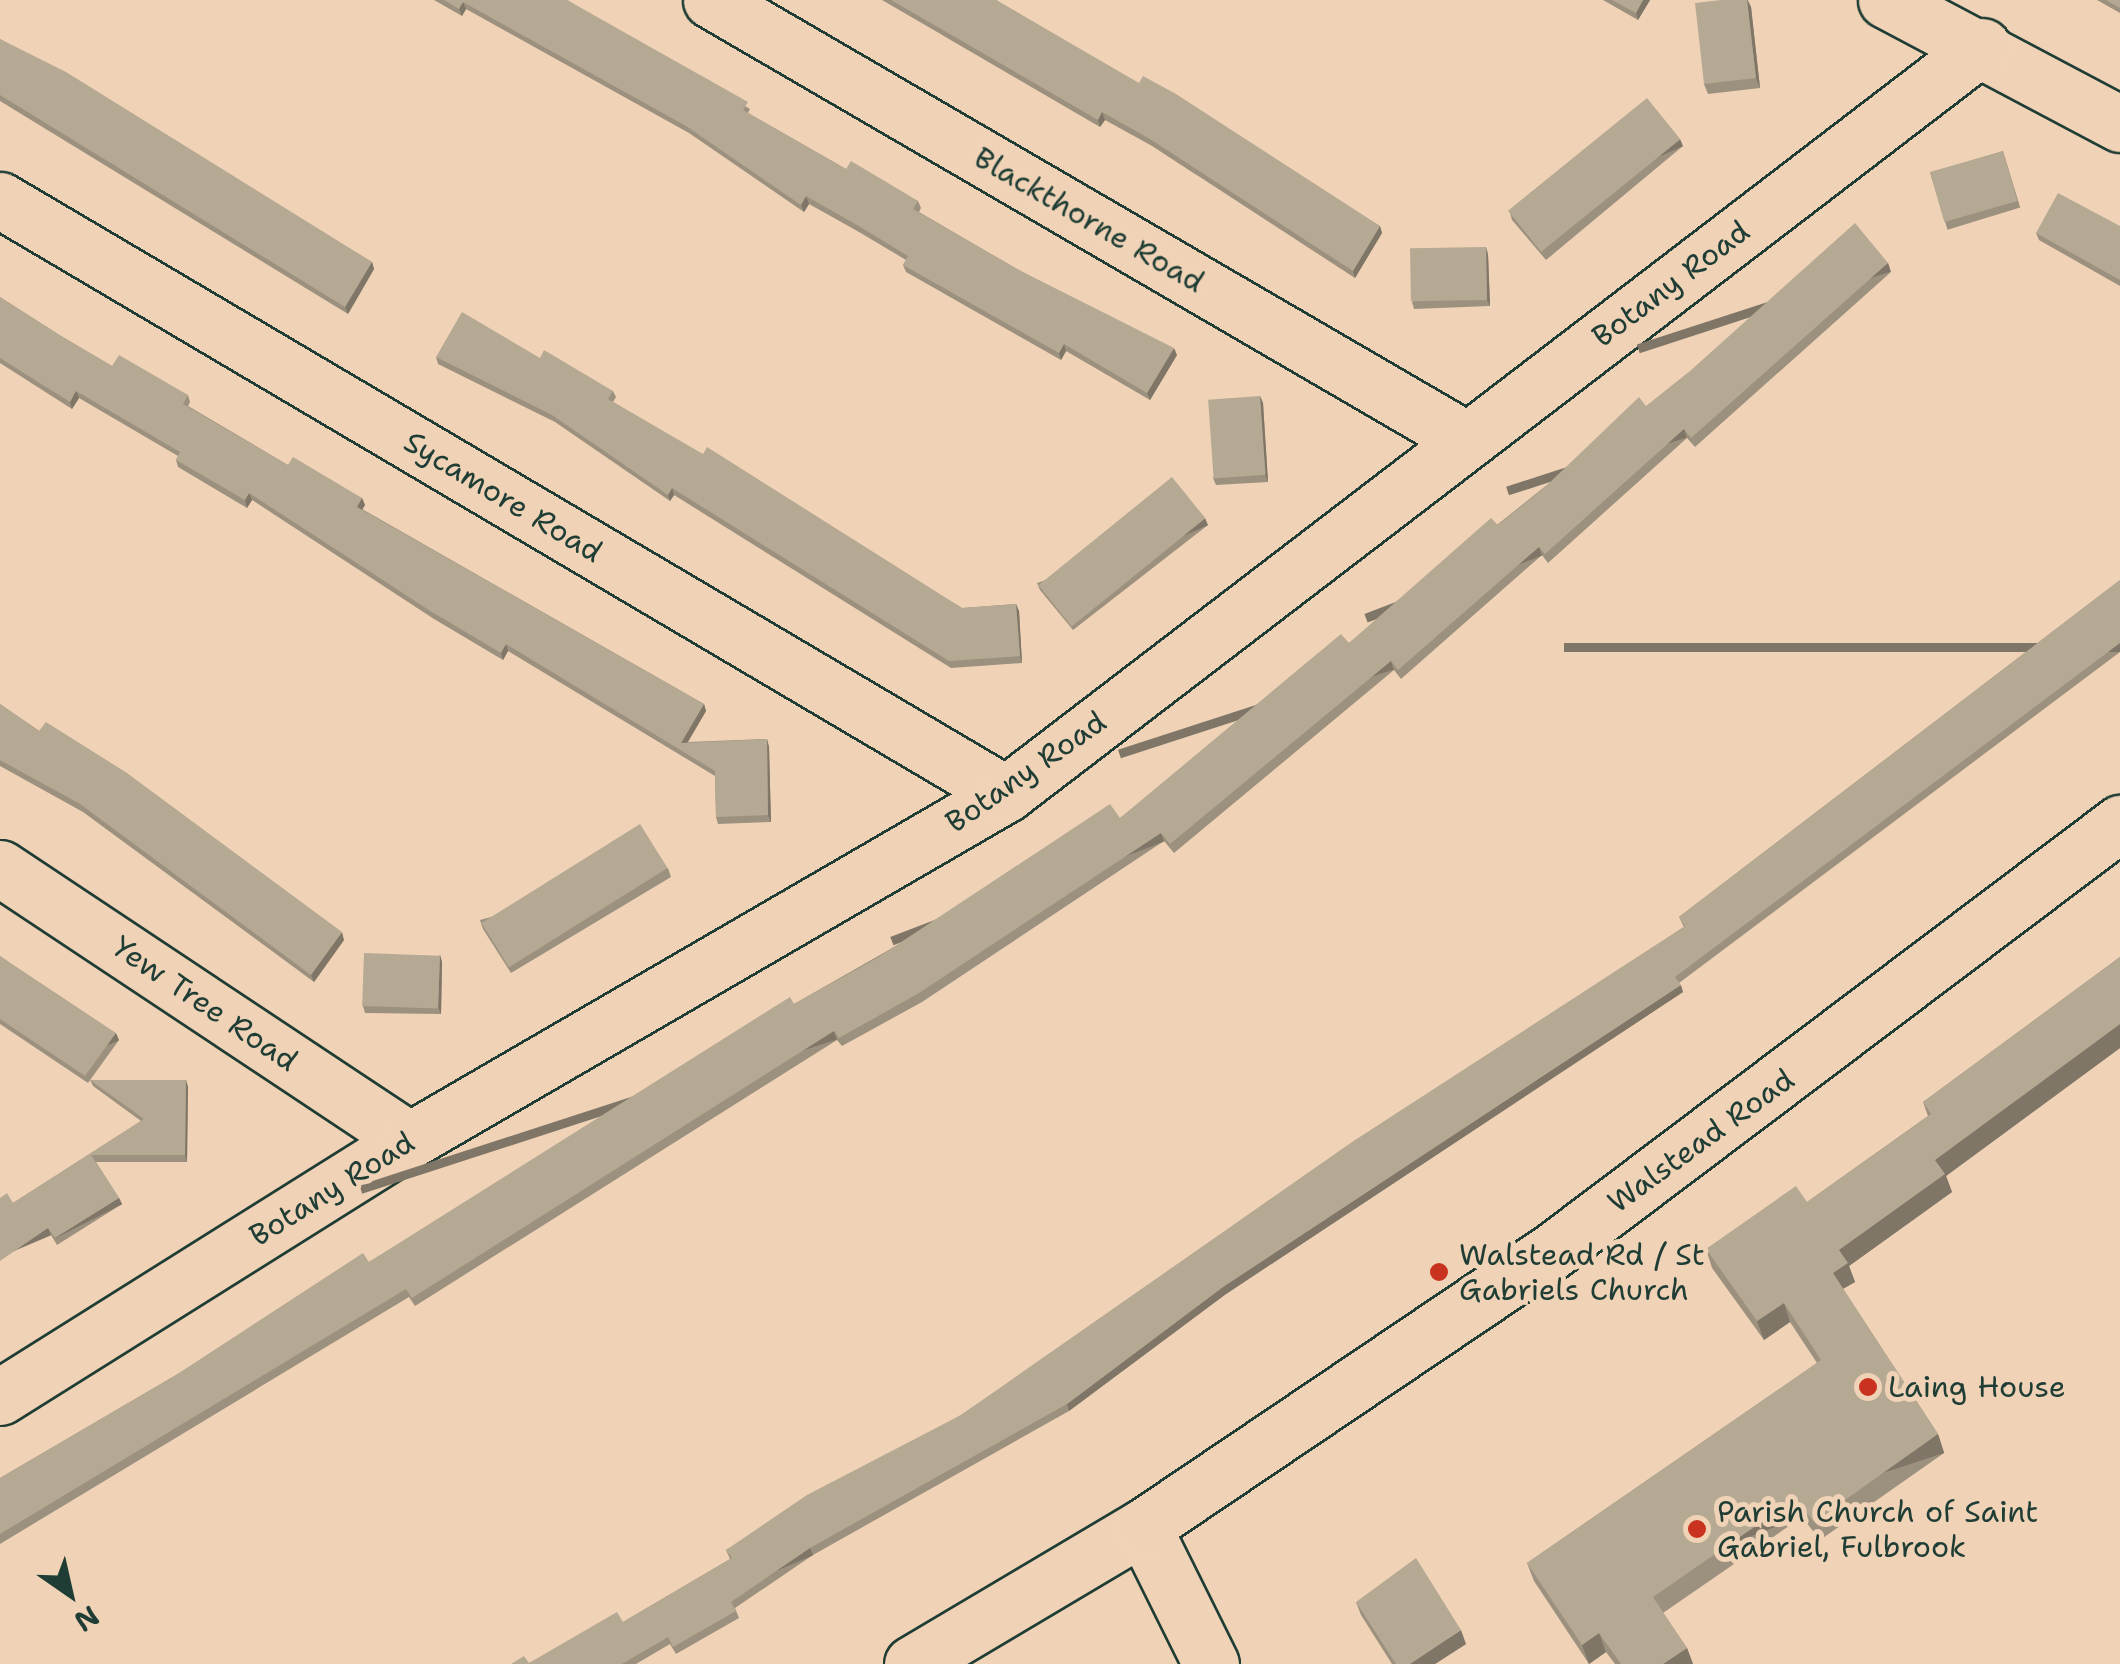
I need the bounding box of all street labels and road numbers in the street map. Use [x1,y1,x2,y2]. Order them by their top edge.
street label: Blackthorne Road [968,140,1210,300]
street label: Botany Road [1585,213,1757,355]
street label: Sycamore Road [397,424,609,570]
street label: Botany Road [939,704,1113,840]
street label: Yew Tree Road [106,929,304,1079]
street label: Walstead Road [1601,1061,1801,1221]
street label: Botany Road [243,1124,421,1254]

